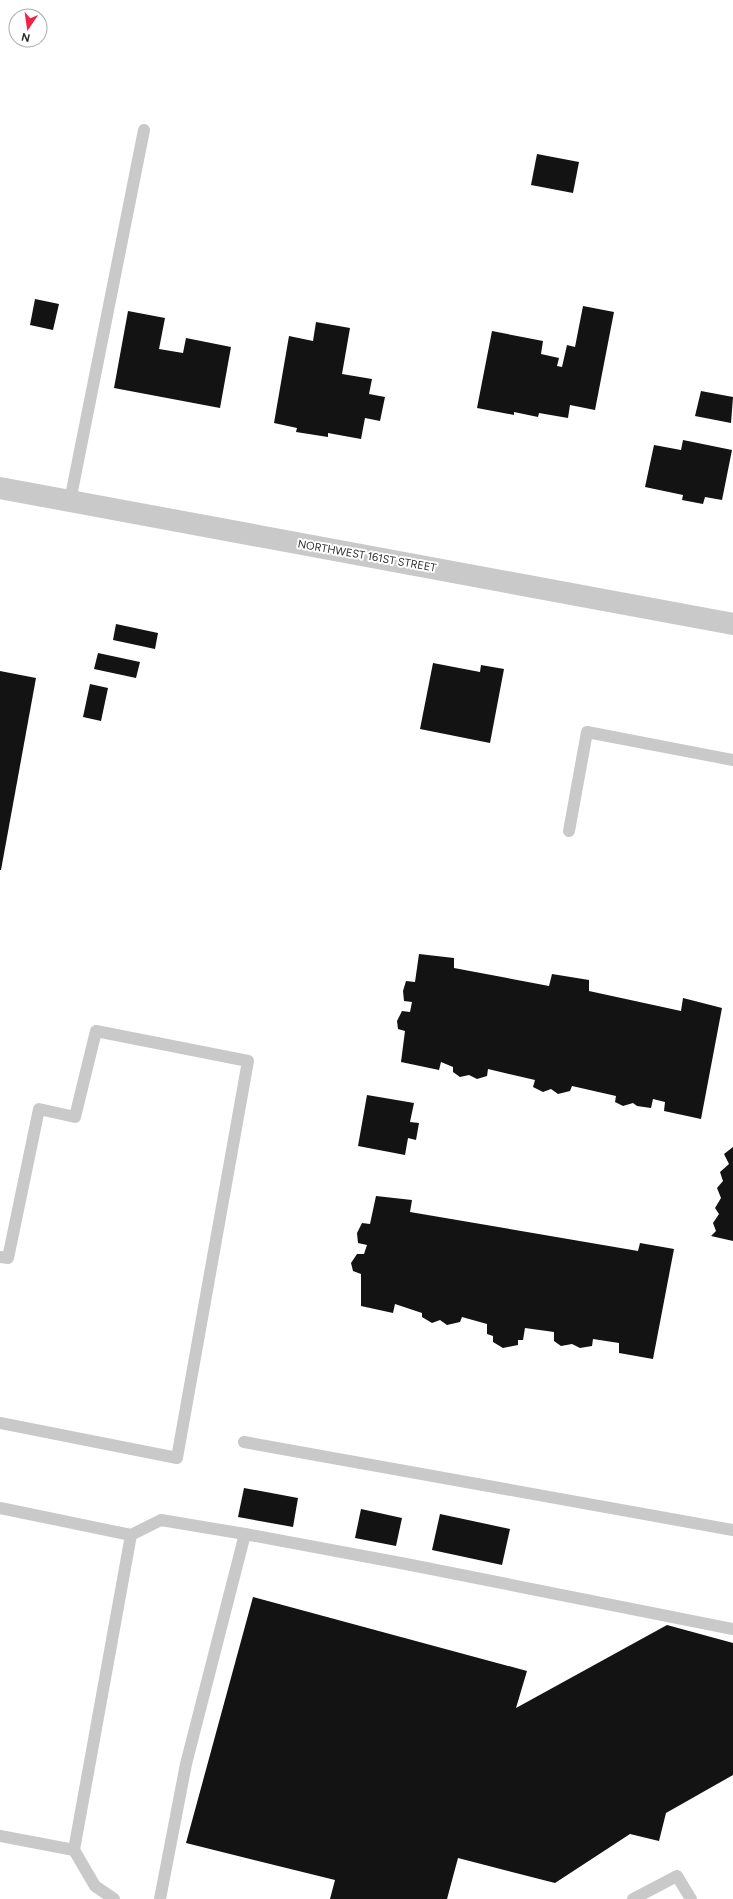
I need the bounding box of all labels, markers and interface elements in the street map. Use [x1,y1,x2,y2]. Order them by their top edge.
north arrow [8,8,48,48]
text: N [20,30,31,45]
street label: NORTHWEST 161ST STREET [297,537,437,575]

